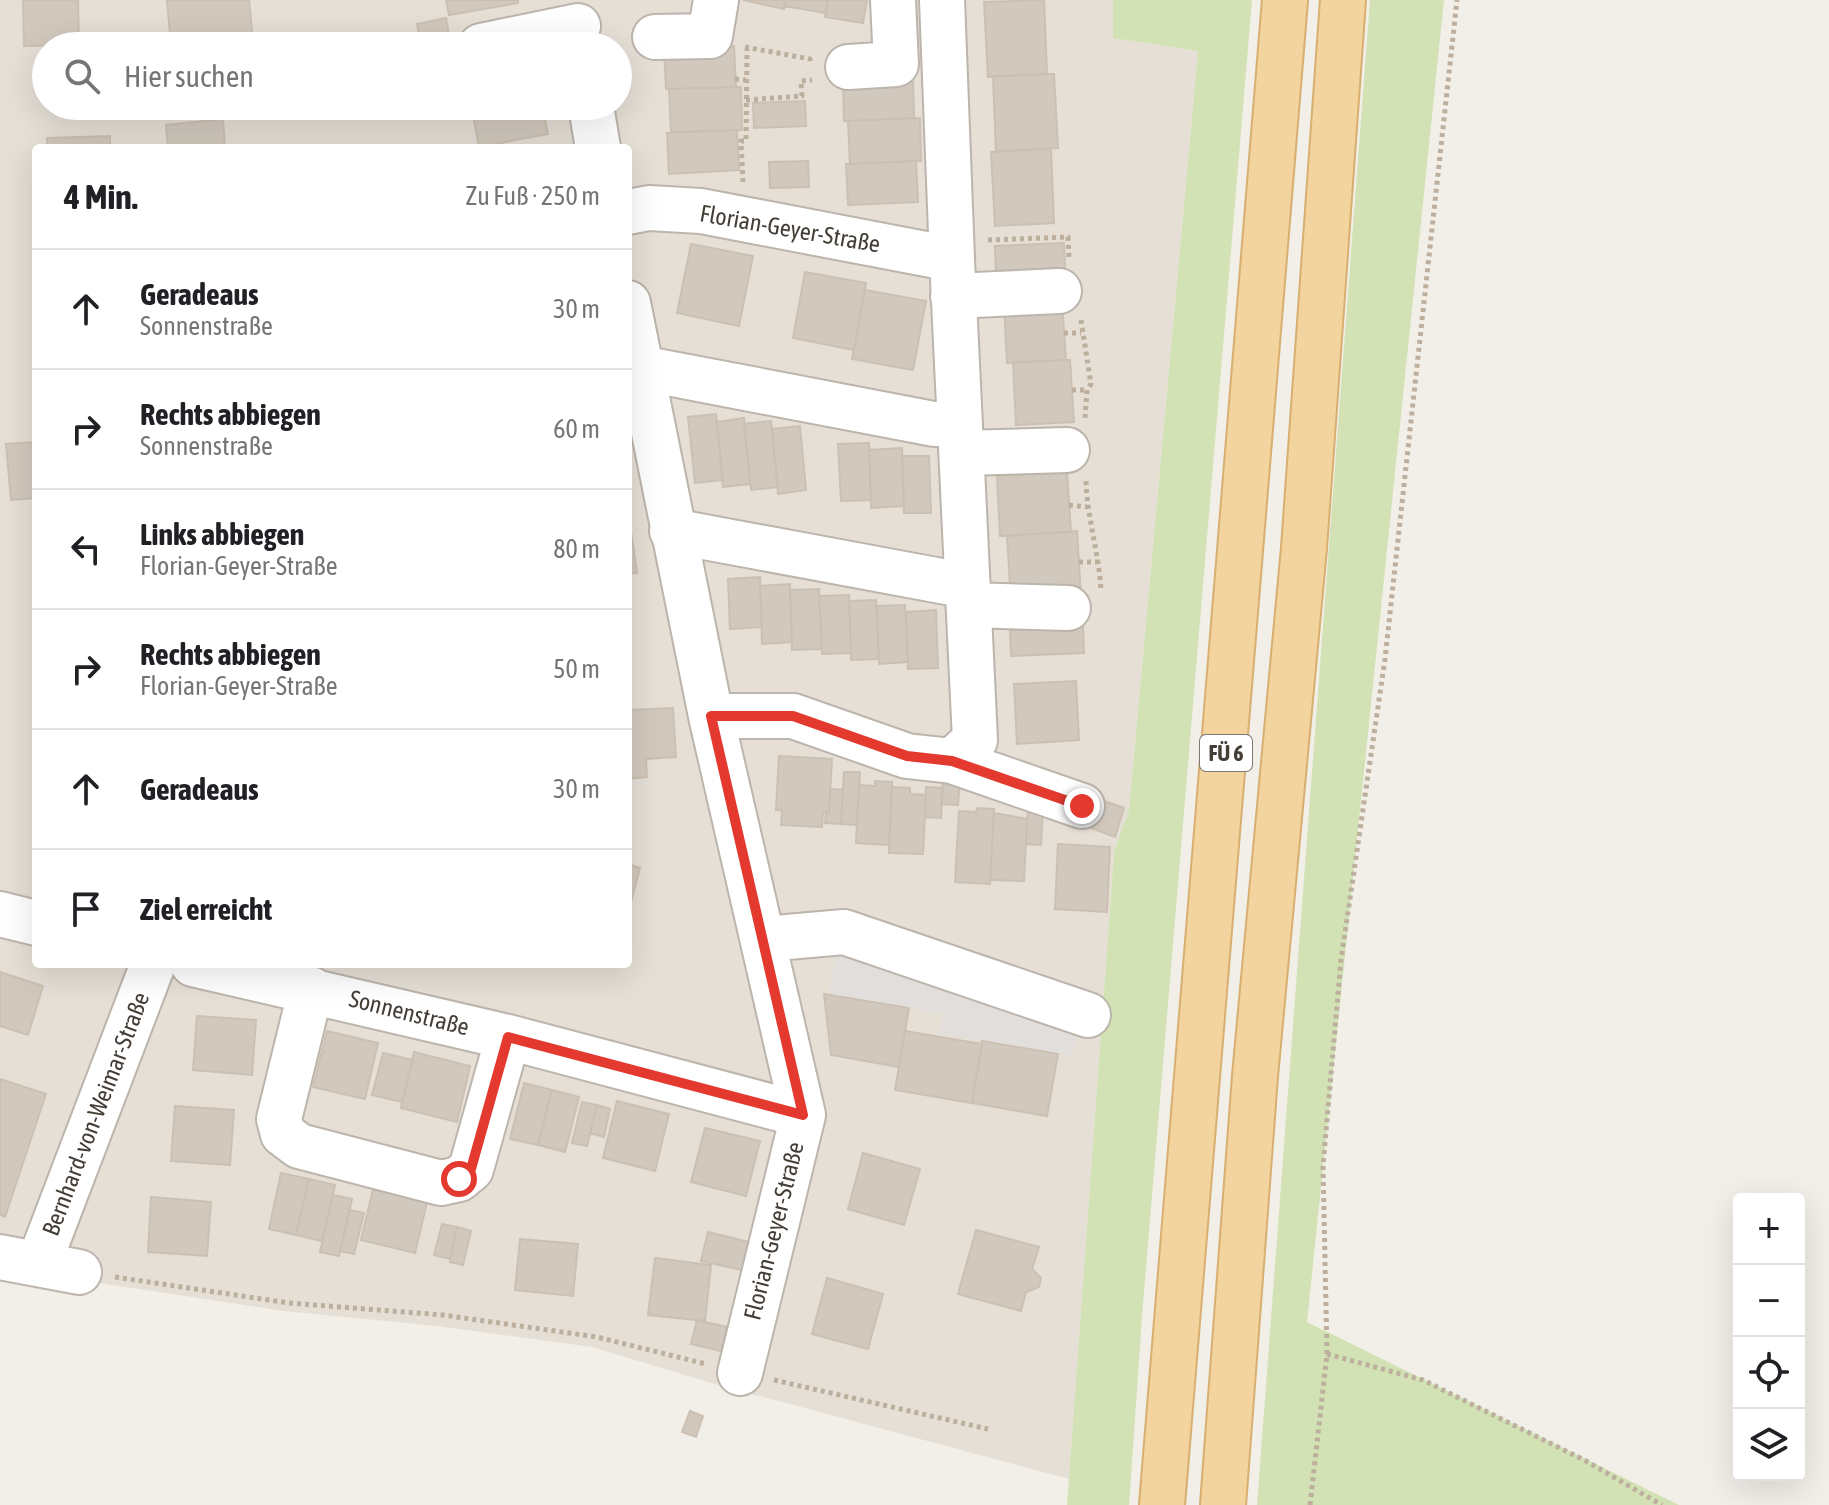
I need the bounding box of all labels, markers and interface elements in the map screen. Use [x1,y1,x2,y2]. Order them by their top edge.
search box [32,32,632,120]
icon: search [60,54,104,98]
text: Hier suchen [124,59,254,93]
text: 4 Min. [64,177,138,216]
text: Zu Fuß · 250 m [466,181,600,211]
street label: Florian-Geyer-Straße [698,199,882,258]
text: Geradeaus [140,277,259,311]
icon: ahead [64,287,108,331]
text: 30 m [553,294,600,324]
text: Sonnenstraße [140,311,273,341]
text: Rechts abbiegen [140,397,321,431]
icon: right [64,407,108,451]
text: 60 m [553,414,600,444]
text: Sonnenstraße [140,431,273,461]
text: Links abbiegen [140,517,304,551]
icon: left [64,527,108,571]
text: 80 m [553,534,600,564]
text: Florian-Geyer-Straße [140,551,338,581]
text: Rechts abbiegen [140,637,321,671]
icon: right [64,647,108,691]
text: 50 m [553,654,600,684]
text: Florian-Geyer-Straße [140,671,338,701]
road number: FÜ 6 [1200,735,1252,771]
icon: ahead [64,767,108,811]
text: Geradeaus [140,772,259,806]
text: 30 m [553,774,600,804]
route end [1064,788,1100,824]
icon: arrive [64,887,108,931]
text: Ziel erreicht [140,892,272,926]
street label: Sonnenstraße [346,985,472,1040]
street label: Bernhard-von-Weimar-Straße [37,988,154,1239]
street label: Florian-Geyer-Straße [738,1139,809,1323]
route start [441,1161,477,1197]
map controls [1733,1193,1805,1481]
button: + [1733,1193,1805,1265]
button: − [1733,1265,1805,1337]
button: locate [1733,1337,1805,1409]
button: layers [1733,1409,1805,1481]

